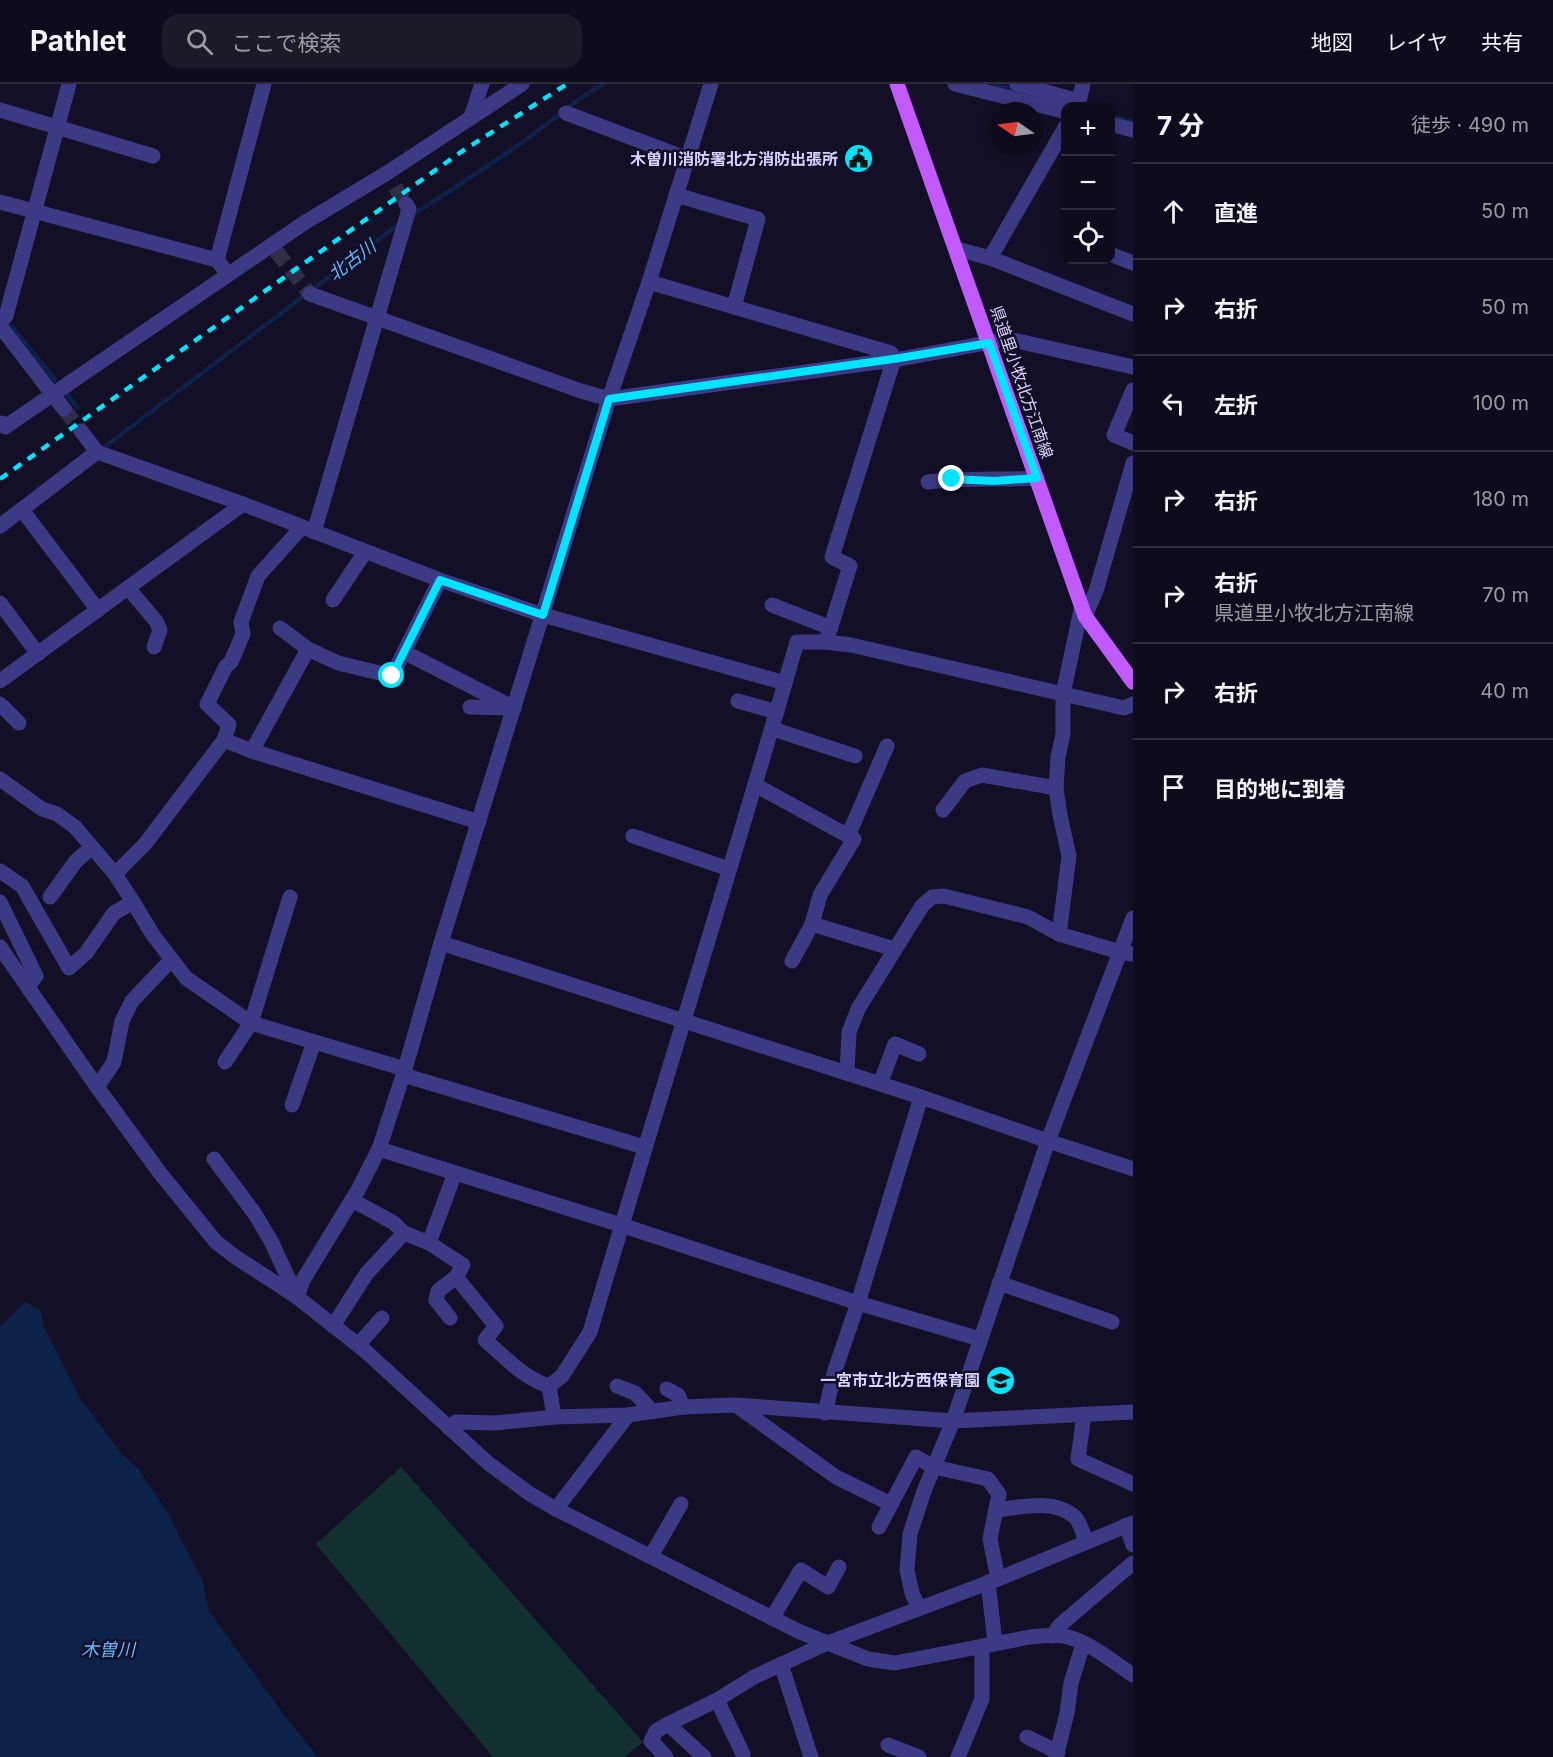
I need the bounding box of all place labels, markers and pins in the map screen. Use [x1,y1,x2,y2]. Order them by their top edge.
public building icon: 木曽川消防署北方消防出張所 [843,143,875,175]
place label: 木曽川消防署北方消防出張所 [630,149,838,169]
school or university icon: 一宮市立北方西保育園 [985,1364,1017,1396]
place label: 一宮市立北方西保育園 [820,1370,980,1390]

